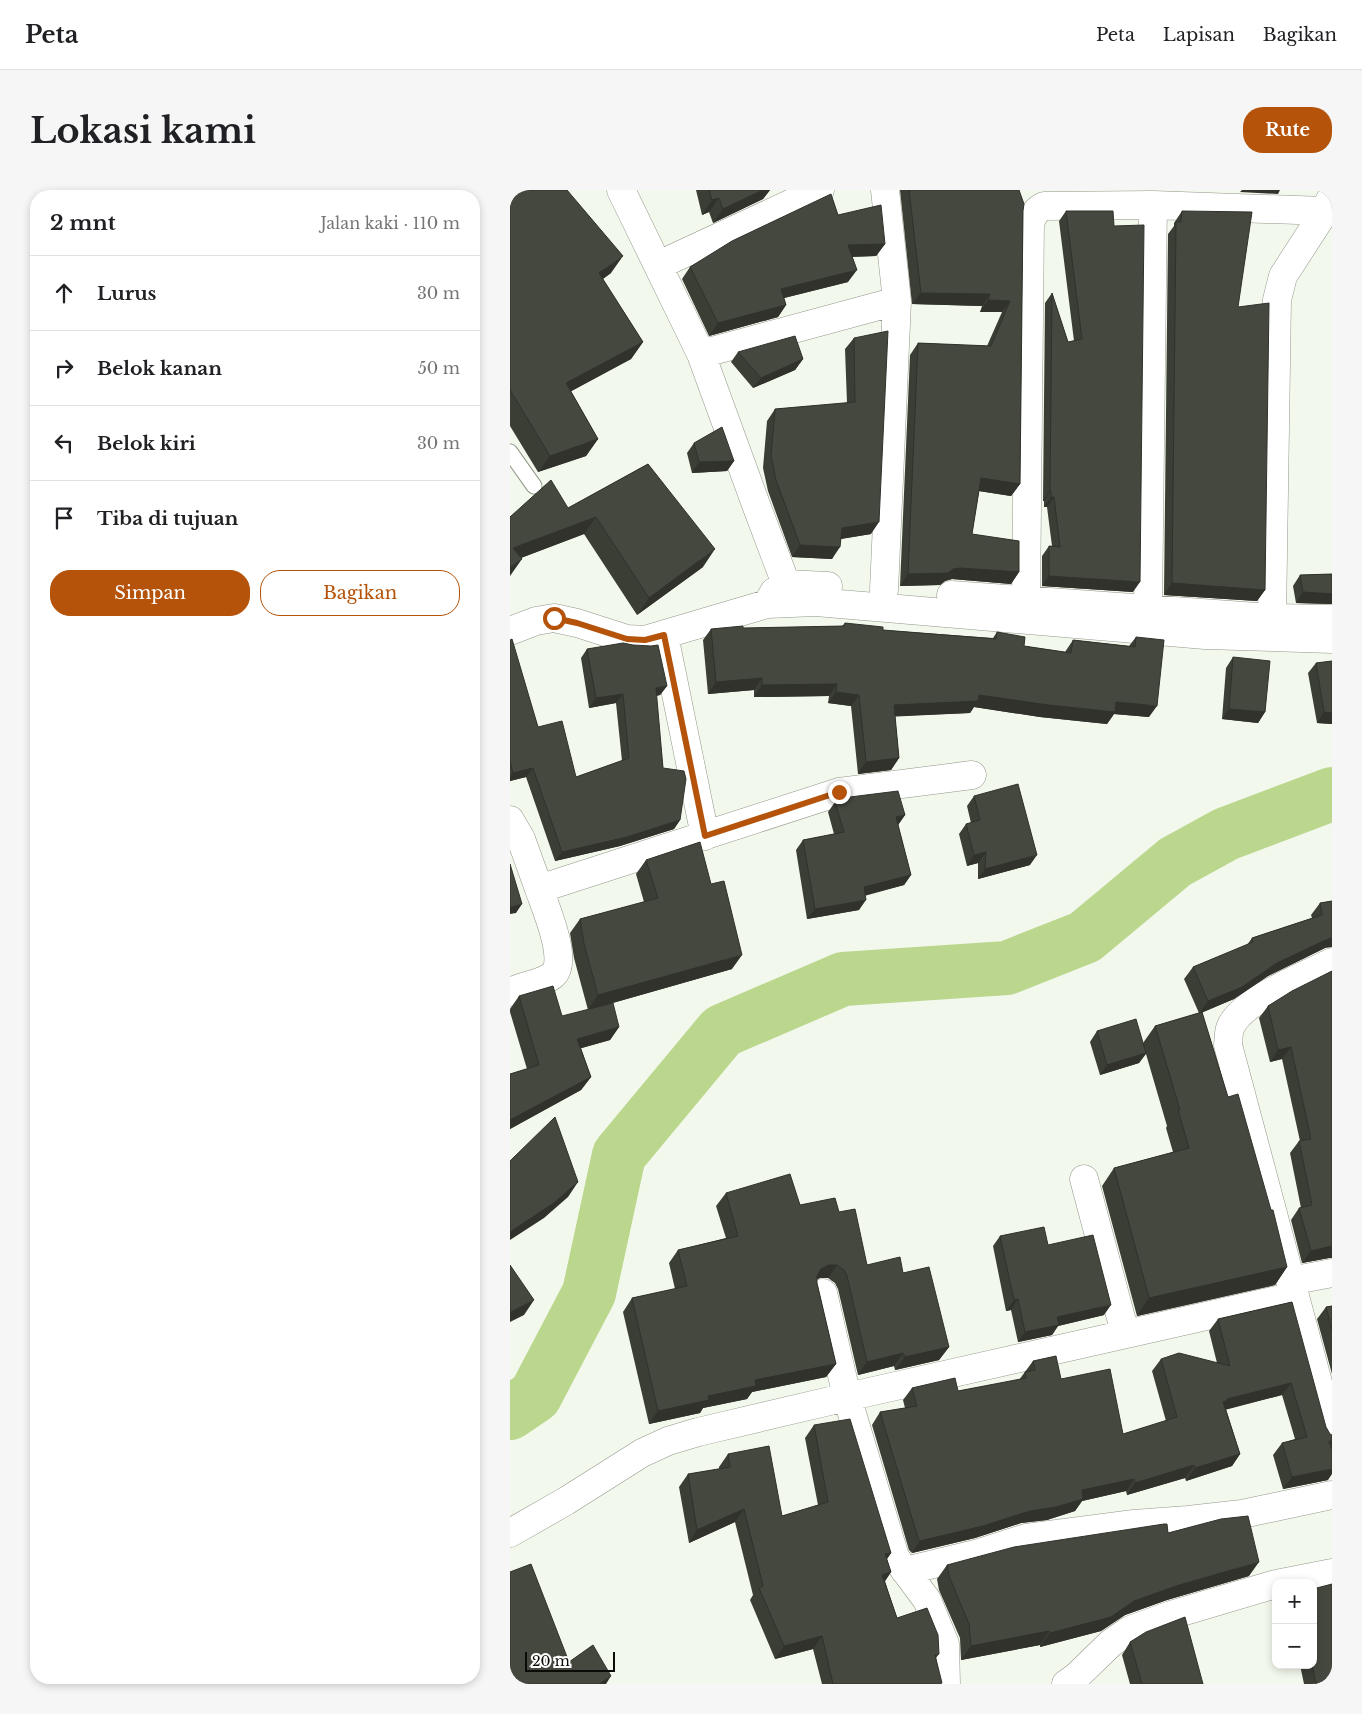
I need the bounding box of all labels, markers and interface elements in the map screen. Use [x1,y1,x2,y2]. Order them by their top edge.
text: Peta [25,20,79,49]
text: Peta [1096,24,1135,46]
text: Lapisan [1163,24,1235,46]
text: Bagikan [1263,24,1337,46]
button: Rute [1243,107,1332,153]
text: Lokasi kami [30,109,256,152]
text: 2 mnt [50,210,116,236]
text: Jalan kaki · 110 m [320,213,460,233]
icon: ahead [50,279,78,307]
text: Lurus [97,282,156,305]
text: 30 m [417,283,460,303]
icon: right [50,354,78,382]
text: Belok kanan [97,357,222,380]
text: 50 m [418,358,460,378]
icon: left [50,429,78,457]
text: Belok kiri [97,432,196,455]
text: 30 m [417,433,460,453]
icon: arrive [50,504,78,532]
text: Tiba di tujuan [97,507,238,530]
button: Simpan [50,570,250,616]
button: Bagikan [260,570,460,616]
route start [543,607,566,630]
route end [828,781,851,804]
map controls [1272,1579,1317,1669]
button: + [1272,1579,1317,1624]
button: − [1272,1624,1317,1669]
scale bar [525,1649,615,1672]
text: 20 m [532,1652,570,1670]

